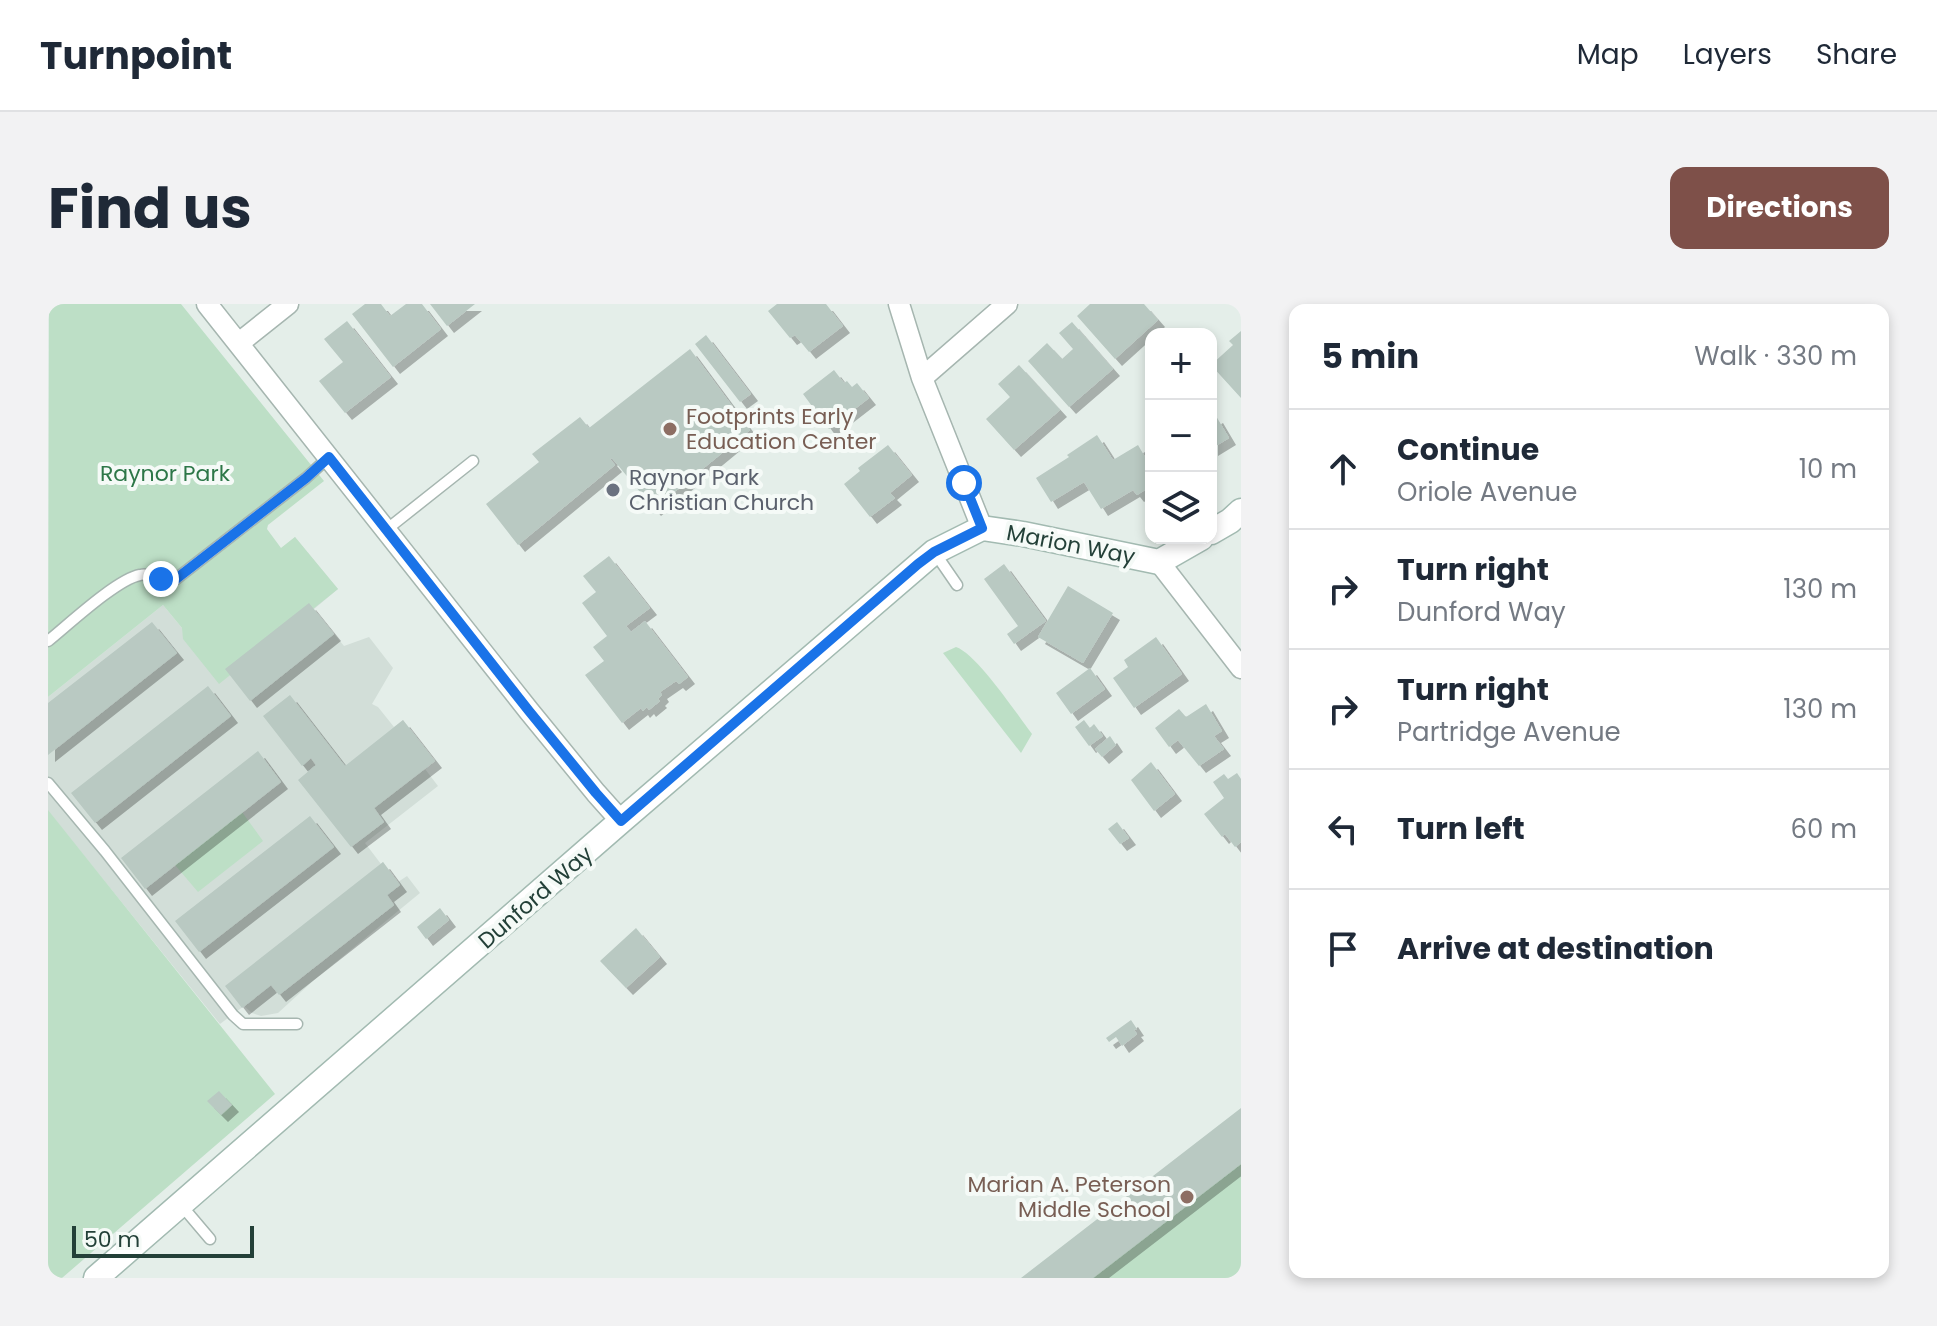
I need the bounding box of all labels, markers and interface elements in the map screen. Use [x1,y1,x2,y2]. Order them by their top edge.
text: Turnpoint [40,29,232,82]
text: Map [1577,35,1639,74]
text: Layers [1683,35,1772,74]
text: Share [1816,35,1897,74]
button: Directions [1670,167,1889,249]
text: Find us [48,169,252,248]
map controls [1145,328,1217,544]
button: + [1145,328,1217,400]
text: 5 min [1321,332,1419,380]
text: Walk · 330 m [1694,338,1857,374]
button: − [1145,400,1217,472]
place label: Footprints Early Education Center [686,401,876,457]
marker: Footprints Early Education Center [661,420,679,438]
text: Continue [1397,428,1539,471]
icon: ahead [1321,447,1365,491]
text: 10 m [1799,451,1857,487]
park label: Raynor Park [100,458,231,489]
place label: Raynor Park Christian Church [629,462,814,518]
route start [946,465,982,501]
button: layers [1145,472,1217,544]
text: Oriole Avenue [1397,474,1577,510]
marker: Raynor Park Christian Church [604,481,622,499]
street label: Marion Way [1004,517,1138,572]
text: Turn right [1397,548,1549,591]
route end [143,561,179,597]
icon: right [1321,567,1365,611]
text: 130 m [1783,571,1857,607]
text: Dunford Way [1397,594,1566,630]
text: Turn right [1397,668,1549,711]
icon: right [1321,687,1365,731]
text: 130 m [1783,691,1857,727]
text: Partridge Avenue [1397,714,1621,750]
icon: left [1321,807,1365,851]
text: Turn left [1397,807,1525,850]
text: 60 m [1790,811,1857,847]
street label: Dunford Way [471,838,600,956]
icon: arrive [1321,927,1365,971]
text: Arrive at destination [1397,927,1714,970]
place label: Marian A. Peterson Middle School [968,1169,1171,1225]
marker: Marian A. Peterson Middle School [1178,1188,1196,1206]
scale bar [72,1222,254,1258]
text: 50 m [84,1224,140,1255]

